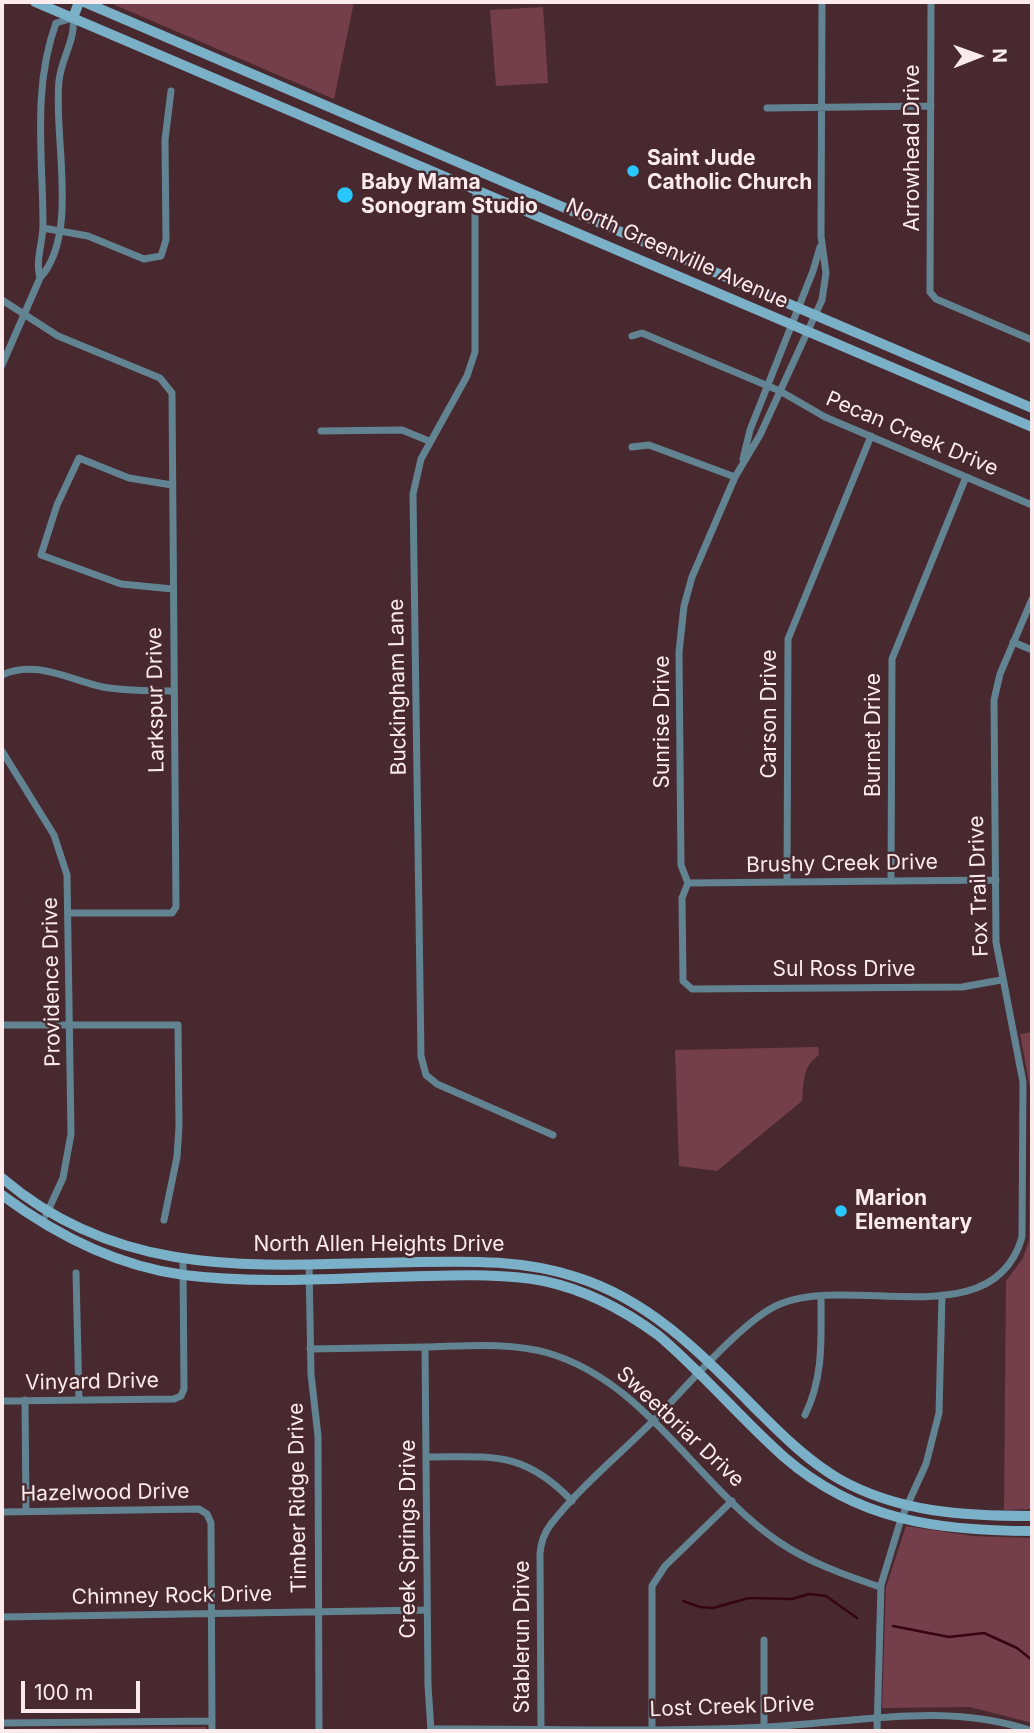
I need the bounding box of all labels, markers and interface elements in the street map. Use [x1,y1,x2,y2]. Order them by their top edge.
north arrow [943,21,1013,91]
text: N [988,48,1011,63]
street label: Arrowhead Drive [900,64,926,232]
place label: Saint Jude Catholic Church [647,146,812,196]
marker: Saint Jude Catholic Church [625,163,641,179]
place label: Baby Mama Sonogram Studio [361,170,538,220]
marker: Baby Mama Sonogram Studio [335,185,355,205]
street label: North Greenville Avenue [562,194,792,314]
street label: Pecan Creek Drive [822,386,1002,482]
street label: Buckingham Lane [384,598,412,776]
street label: Larkspur Drive [142,627,170,773]
street label: Carson Drive [757,649,783,779]
street label: Sunrise Drive [650,656,676,788]
street label: Burnet Drive [861,673,887,797]
street label: Fox Trail Drive [964,815,994,957]
street label: Brushy Creek Drive [746,850,938,878]
street label: Providence Drive [38,897,66,1067]
street label: Sul Ross Drive [773,957,915,983]
place label: Marion Elementary [855,1186,972,1236]
marker: Marion Elementary [833,1203,849,1219]
street label: North Allen Heights Drive [253,1232,505,1258]
street label: Sweetbriar Drive [611,1361,749,1493]
street label: Vinyard Drive [25,1368,159,1396]
street label: Timber Ridge Drive [284,1403,312,1593]
street label: Creek Springs Drive [396,1440,422,1638]
street label: Hazelwood Drive [20,1479,190,1507]
street label: Stablerun Drive [510,1560,536,1714]
street label: Chimney Rock Drive [72,1582,272,1610]
scale bar [24,1666,144,1710]
text: 100 m [34,1680,93,1705]
street label: Lost Creek Drive [649,1692,815,1722]

